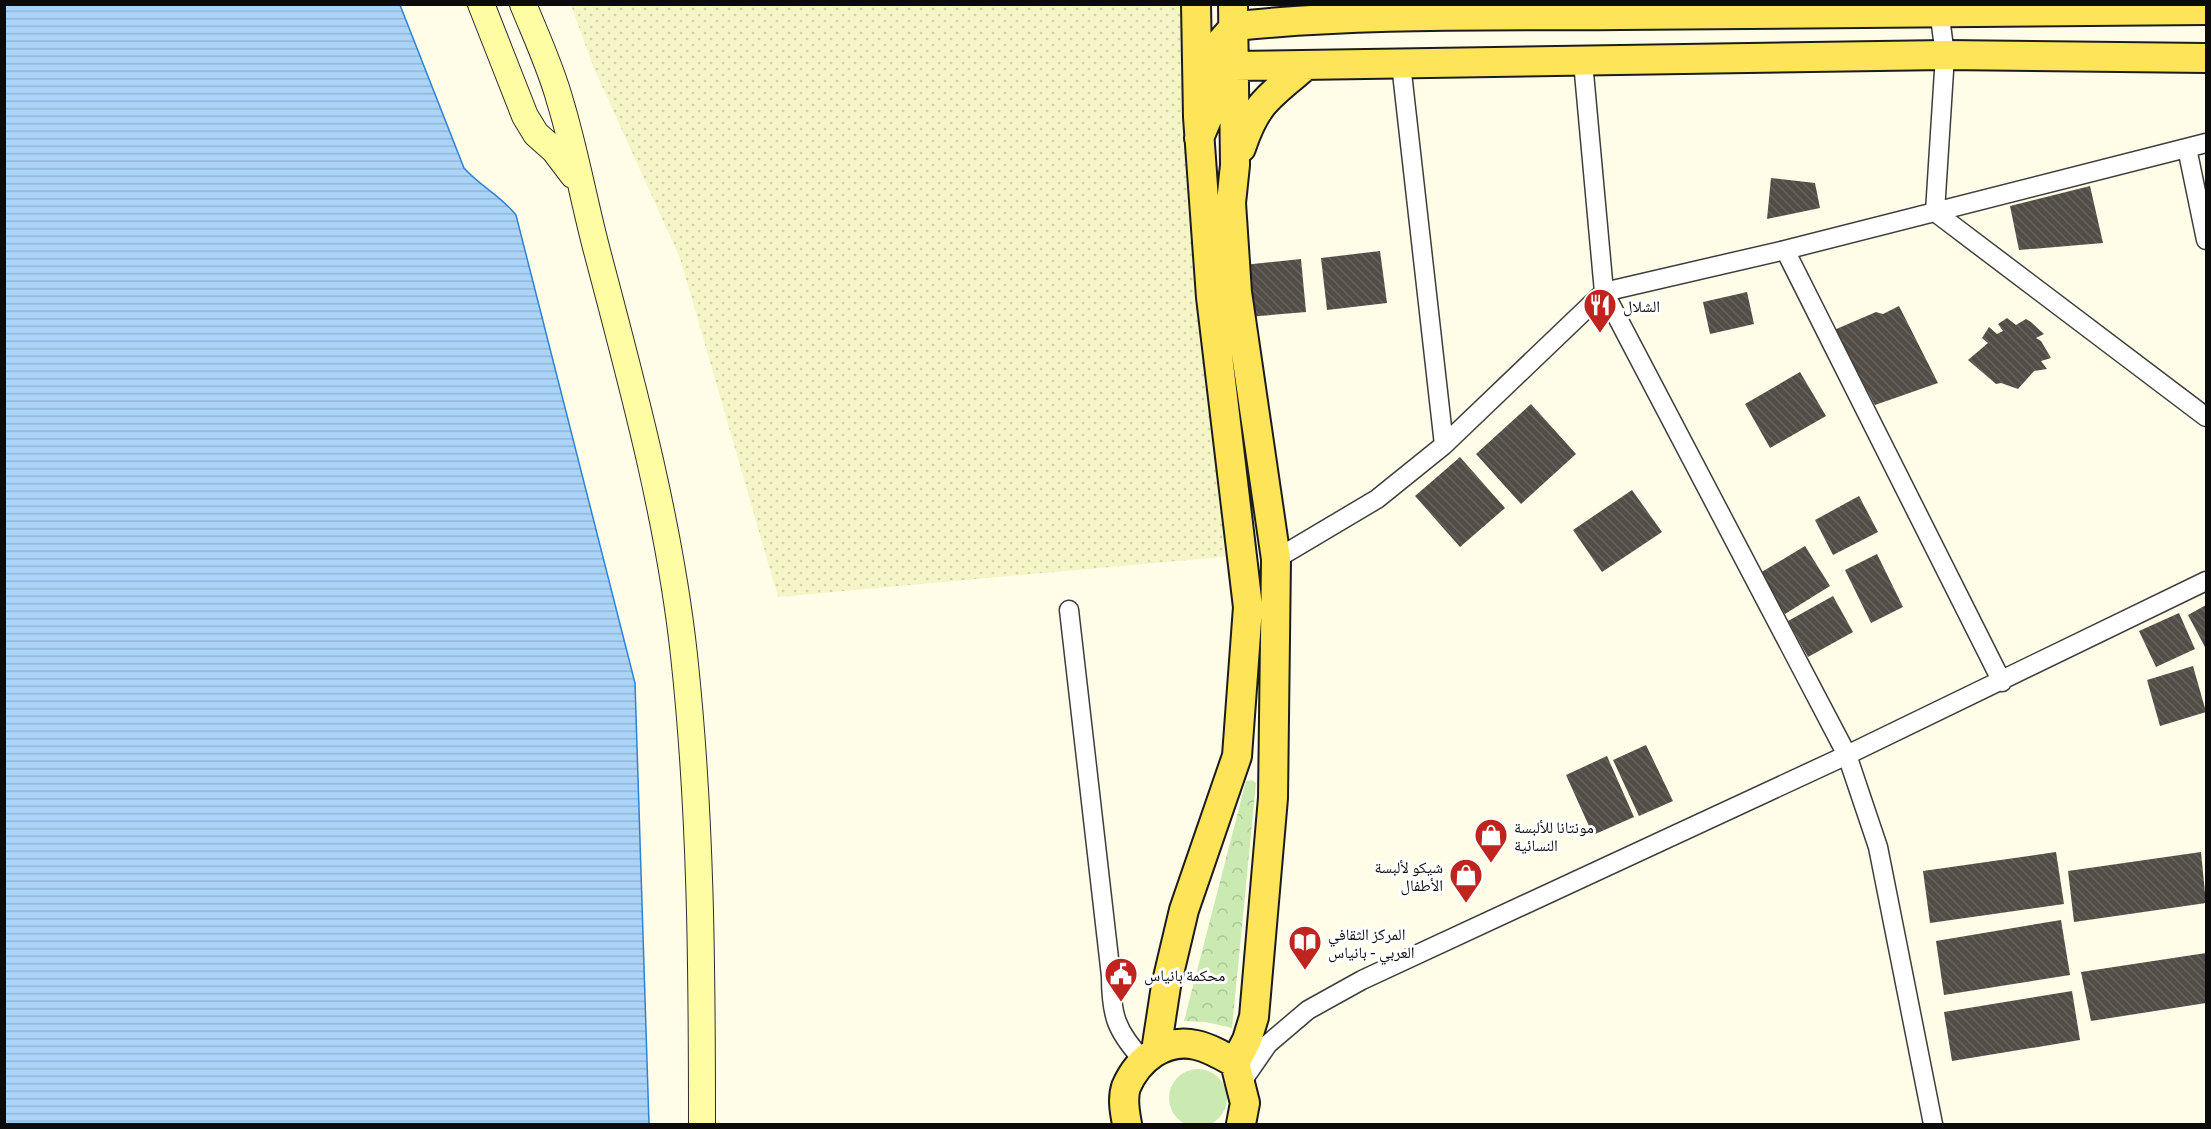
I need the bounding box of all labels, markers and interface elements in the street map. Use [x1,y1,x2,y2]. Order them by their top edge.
restaurant icon: الشلال [1582,287,1618,334]
place label: الشلال [1623,293,1660,317]
place label: مونتانا للألبسة النسائية [1514,814,1594,856]
shop icon: مونتانا للألبسة النسائية [1473,817,1509,864]
place label: شيكو لألبسة الأطفال [1374,854,1443,896]
shop icon: شيكو لألبسة الأطفال [1448,857,1484,904]
place label: المركز الثقافي العربي - بانياس [1328,921,1415,965]
library icon: المركز الثقافي العربي - بانياس [1287,924,1323,971]
public building icon: محكمة بانياس [1103,956,1139,1003]
place label: محكمة بانياس [1144,962,1225,986]

